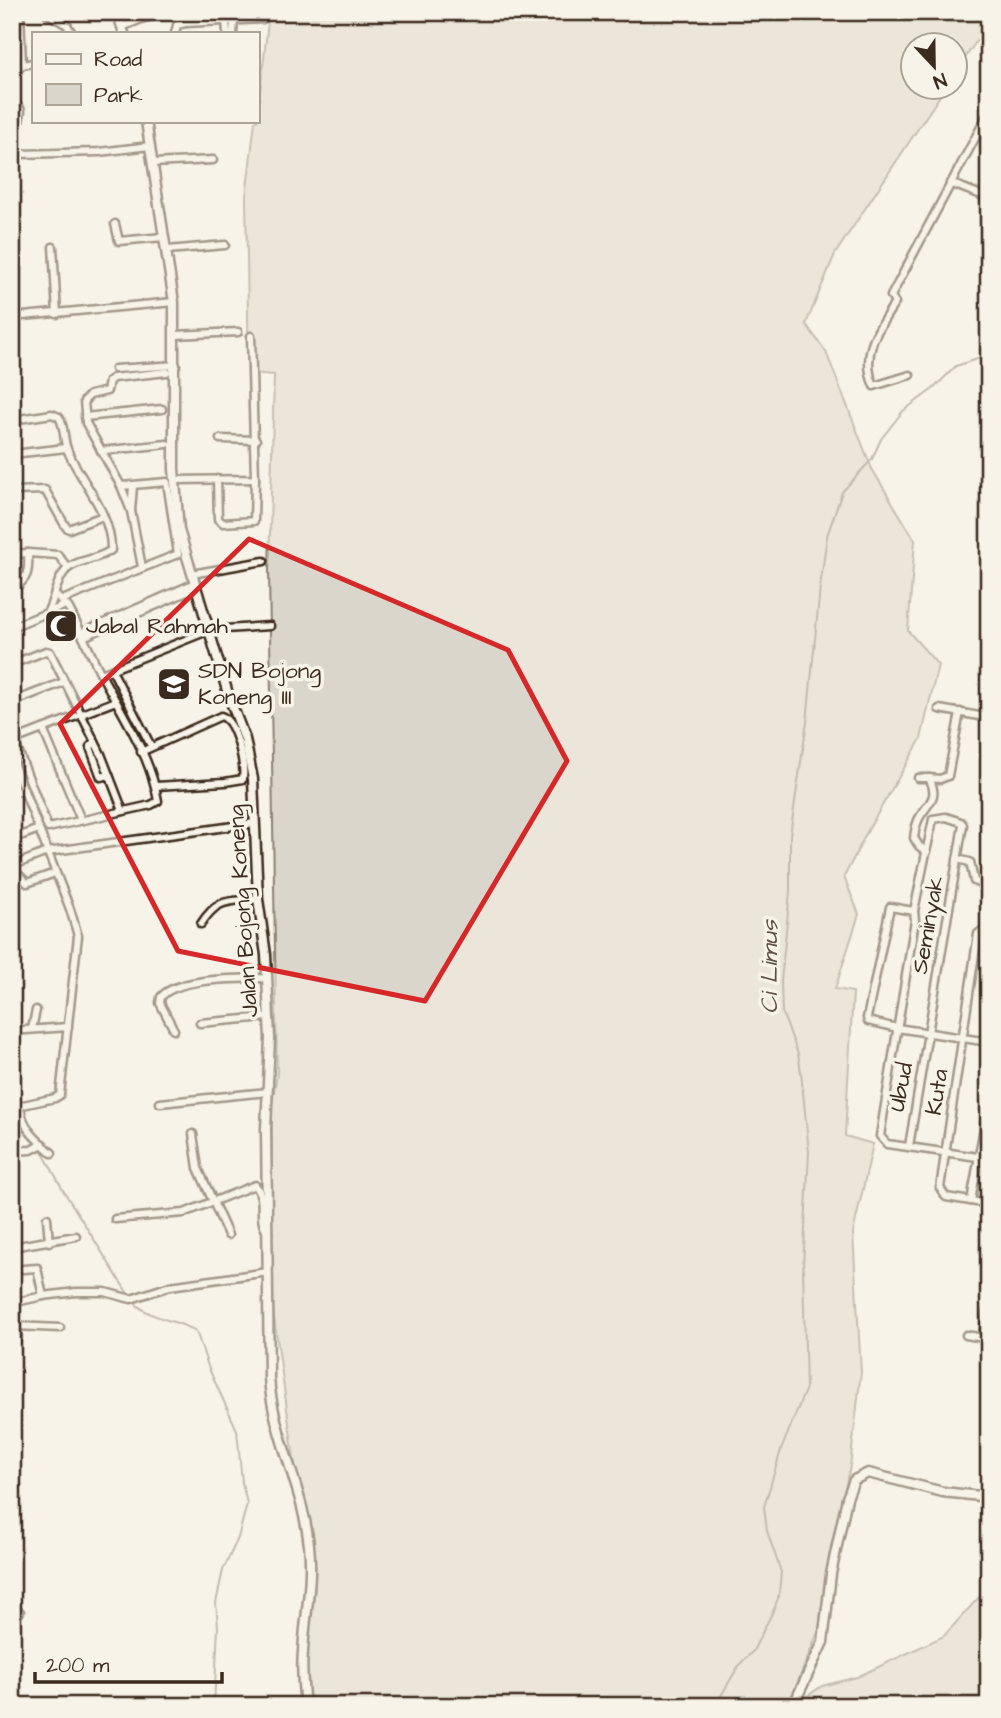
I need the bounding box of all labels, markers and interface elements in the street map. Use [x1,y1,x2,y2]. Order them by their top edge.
legend [32,32,259,122]
north arrow [900,32,970,102]
text: Road [94,45,142,74]
text: N [929,66,950,95]
text: Park [94,81,143,110]
mosque icon: Jabal Rahmah [42,607,80,645]
place label: Jabal Rahmah [86,610,228,642]
place label: SDN Bojong Koneng III [198,655,321,714]
school or university icon: SDN Bojong Koneng III [155,665,193,703]
street label: Jalan Bojong Koneng [220,803,267,1018]
street label: Seminyak [904,874,953,976]
water label: Ci Limus [753,918,787,1014]
street label: Ubud [881,1060,921,1114]
street label: Kuta [918,1066,956,1118]
scale bar [35,1641,222,1685]
text: 200 m [46,1651,110,1680]

